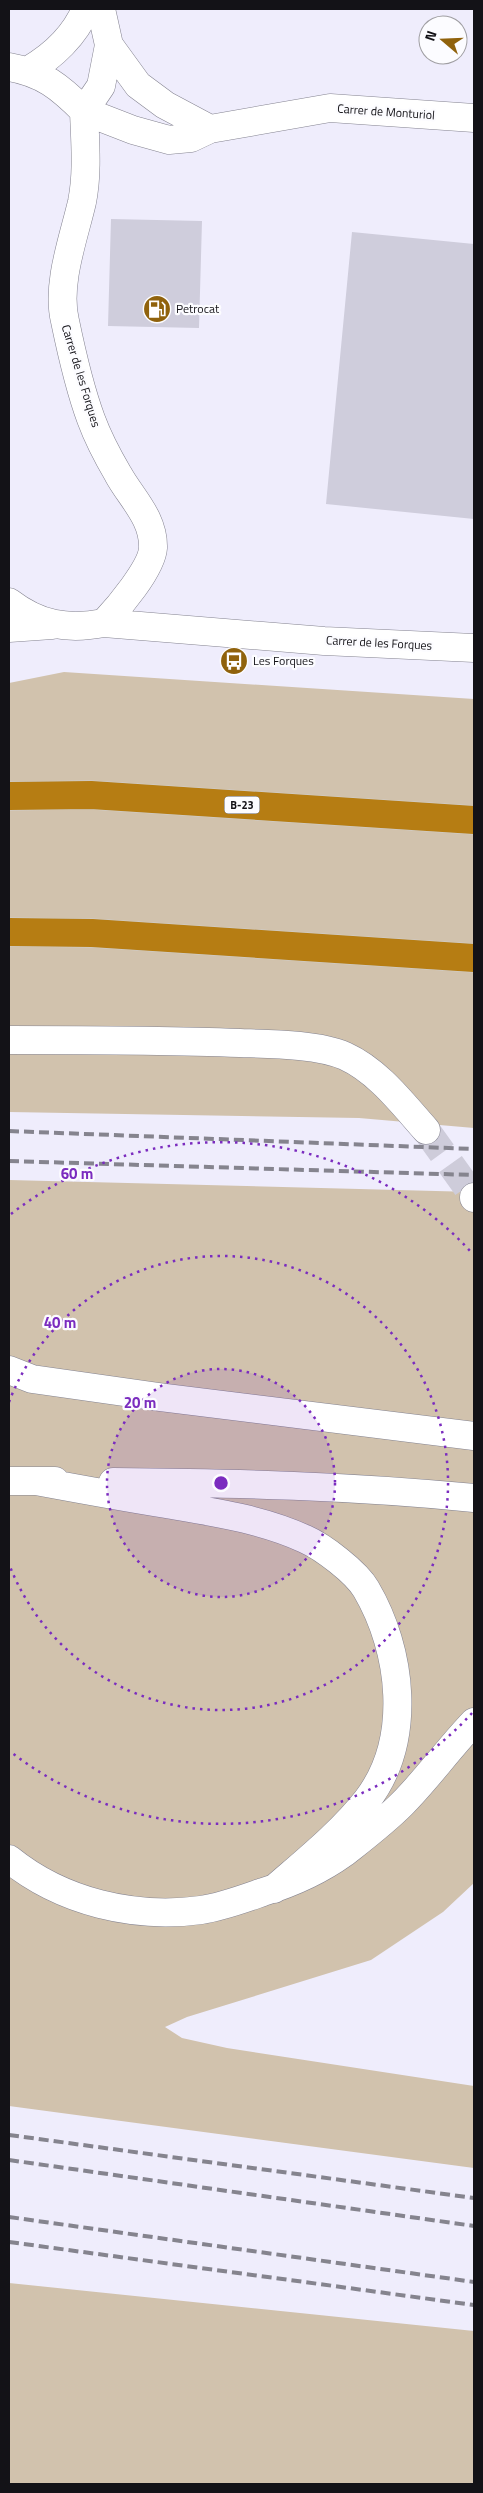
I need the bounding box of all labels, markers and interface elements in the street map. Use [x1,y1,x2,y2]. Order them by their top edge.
north arrow [418,15,468,65]
text: N [419,28,442,44]
street label: Carrer de Monturiol [337,99,436,124]
fuel station icon: Petrocat [142,294,172,324]
place label: Petrocat [176,299,220,318]
street label: Carrer de les Forques [57,322,106,430]
street label: Carrer de les Forques [325,630,433,655]
bus stop icon: Les Forques [219,646,249,676]
place label: Les Forques [253,651,314,670]
road number: B-23 [224,796,260,814]
text: 60 m [61,1162,93,1185]
text: 40 m [44,1311,76,1334]
text: 20 m [124,1391,156,1414]
centre of rings [212,1474,230,1492]

